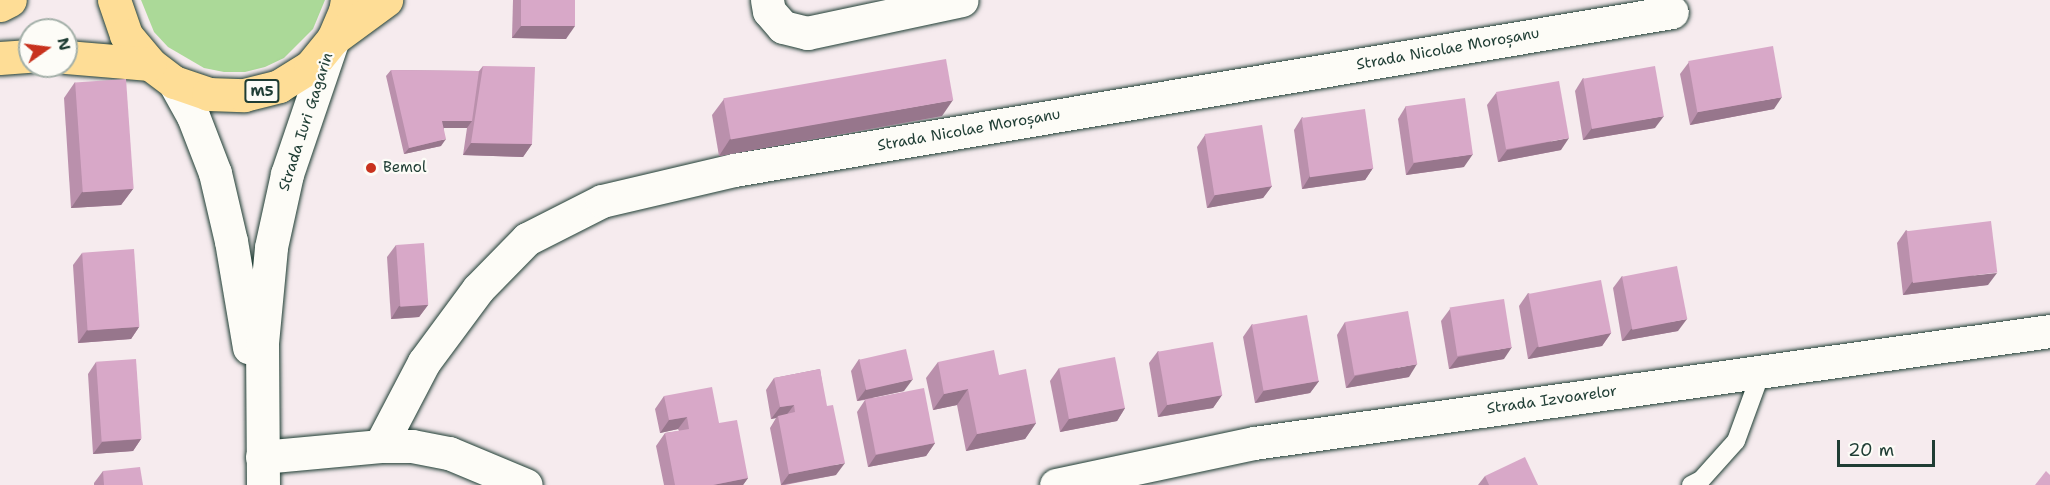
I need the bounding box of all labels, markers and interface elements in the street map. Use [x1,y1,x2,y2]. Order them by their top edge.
north arrow [18,18,78,78]
street label: Strada Nicolae Moroșanu [1355,24,1541,74]
text: N [52,35,76,53]
street label: Strada Iuri Gagarin [275,50,337,194]
road number: M5 [244,80,280,102]
street label: Strada Nicolae Moroșanu [876,105,1062,155]
place label: Bemol [383,159,426,177]
marker: Bemol [364,161,378,175]
street label: Strada Izvoarelor [1486,382,1618,418]
scale bar [1840,428,1938,466]
text: 20 m [1848,438,1894,462]

